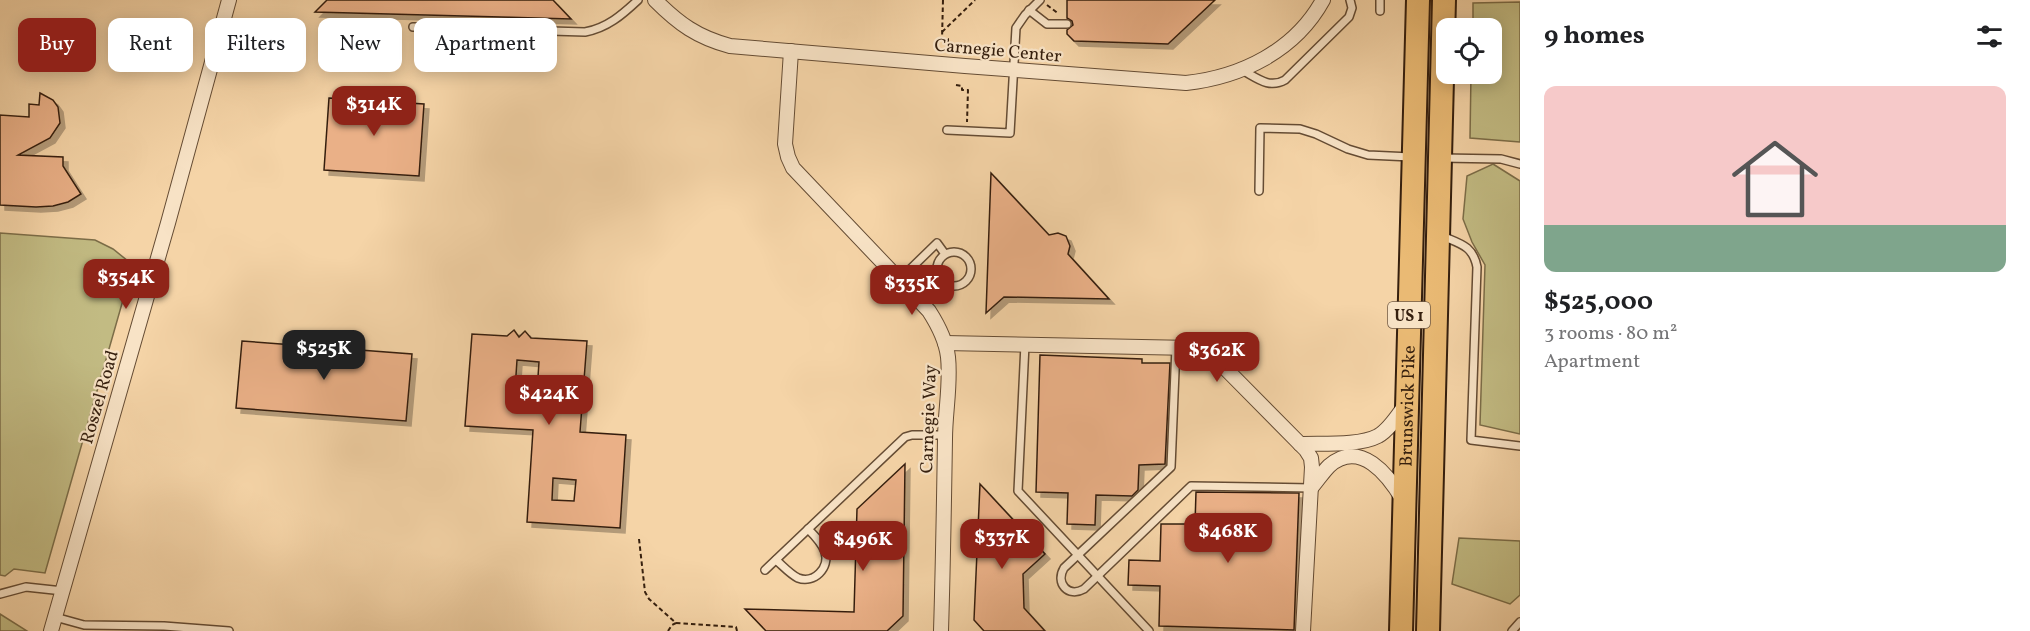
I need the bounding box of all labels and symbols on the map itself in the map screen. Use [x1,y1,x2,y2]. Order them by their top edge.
street label: Carnegie Center [933,33,1063,70]
pin: $314K [332,86,416,137]
pin: $354K [84,259,168,310]
pin: $335K [870,265,954,316]
road number: US 1 [1388,302,1430,328]
pin: $525K [282,330,366,381]
pin: $362K [1175,332,1259,383]
street label: Brunswick Pike [1394,345,1423,467]
street label: Roszel Road [75,348,126,447]
street label: Carnegie Way [915,364,944,474]
pin: $424K [507,375,591,426]
pin: $468K [1186,513,1270,564]
pin: $337K [960,519,1044,570]
pin: $496K [821,521,905,572]

